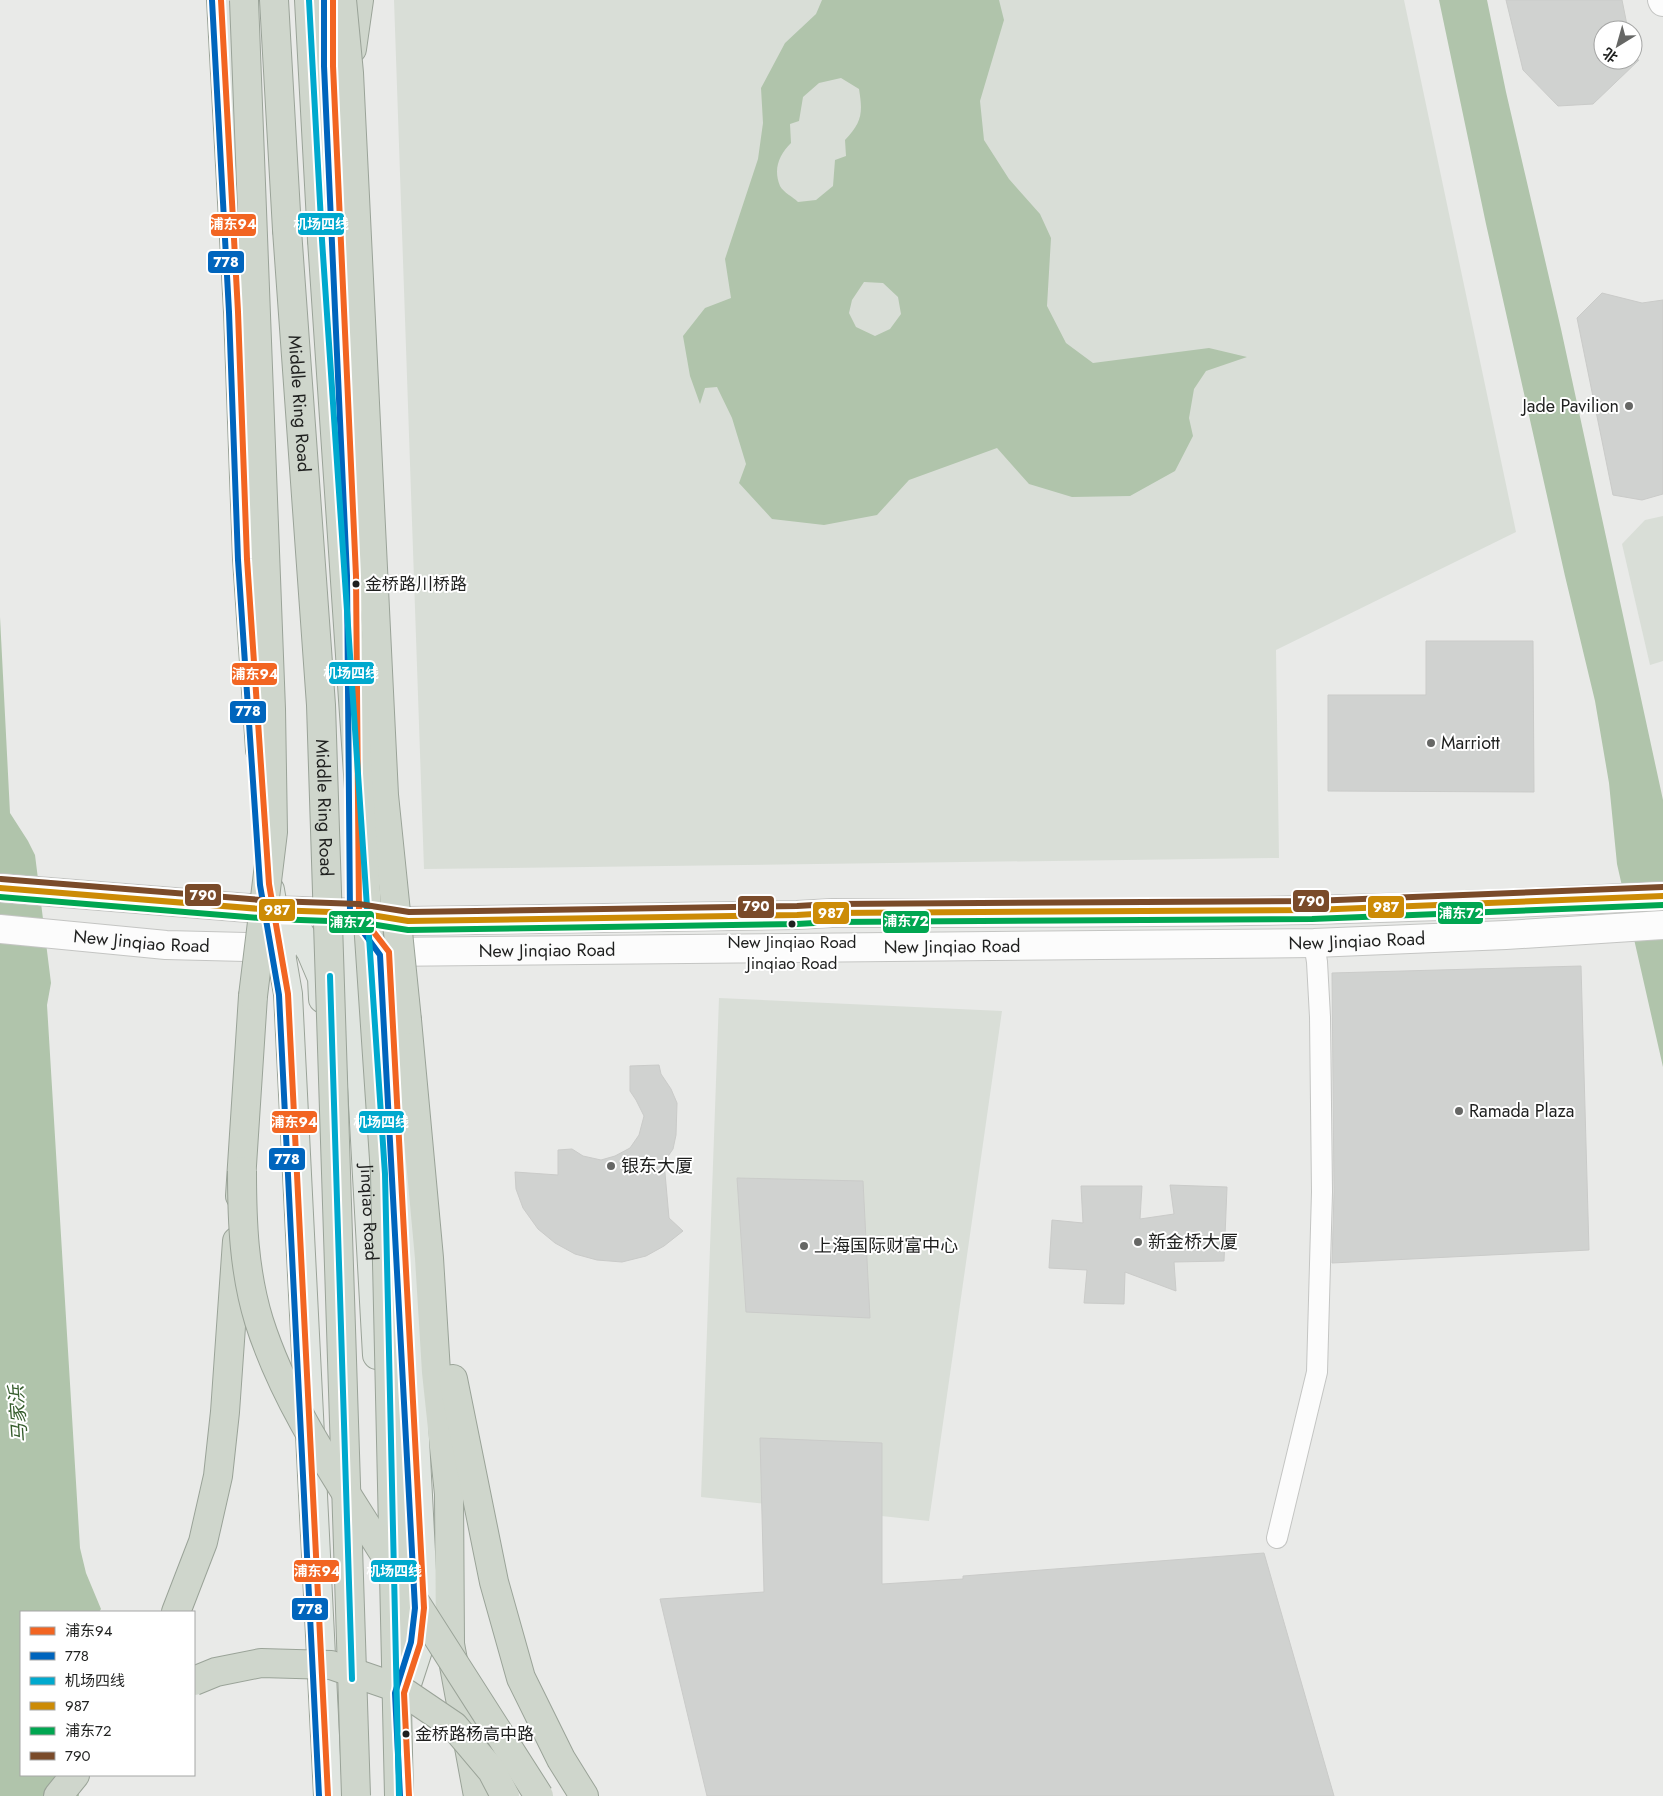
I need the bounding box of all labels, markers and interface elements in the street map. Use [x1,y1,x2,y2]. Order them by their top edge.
north arrow [1593,20,1643,70]
text: 北 [1599,43,1622,68]
line badge: 机场四线 [297,212,345,236]
line badge: 浦东94 [210,213,257,237]
text: 浦东94 [209,214,257,234]
text: 机场四线 [293,214,349,234]
line badge: 778 [207,250,245,274]
text: 778 [213,252,239,272]
street label: Middle Ring Road [282,334,317,473]
place label: Jade Pavilion [1521,393,1619,419]
marker: Jade Pavilion [1623,400,1635,412]
place label: 金桥路川桥路 [365,572,467,596]
marker: 金桥路川桥路 [351,579,361,589]
line badge: 机场四线 [328,661,375,685]
line badge: 浦东94 [231,662,278,686]
text: 机场四线 [323,663,379,683]
text: 浦东94 [231,664,279,684]
line badge: 778 [229,700,267,724]
text: 778 [235,701,261,721]
place label: Marriott [1441,730,1500,756]
marker: Marriott [1425,737,1437,749]
street label: Middle Ring Road [309,739,339,877]
line badge: 790 [184,883,222,907]
text: 790 [189,885,217,905]
line badge: 790 [1292,889,1330,913]
text: 790 [1297,891,1325,911]
line badge: 790 [737,895,775,919]
line badge: 987 [1367,895,1405,919]
text: 790 [742,896,770,916]
text: 987 [1373,897,1400,917]
line badge: 987 [258,898,296,922]
text: 987 [264,900,291,920]
line badge: 987 [812,901,850,925]
line badge: 浦东72 [1437,901,1484,925]
text: 987 [818,903,845,923]
text: 浦东72 [1438,903,1484,923]
line badge: 浦东72 [328,910,375,934]
line badge: 浦东72 [882,910,930,934]
text: 浦东72 [883,911,929,931]
text: 浦东72 [329,912,375,932]
marker: New Jinqiao Road Jinqiao Road [787,919,797,929]
street label: New Jinqiao Road [72,923,210,959]
street label: New Jinqiao Road [1288,925,1426,956]
place label: New Jinqiao Road Jinqiao Road [727,930,857,975]
street label: New Jinqiao Road [883,933,1020,960]
street label: New Jinqiao Road [478,937,616,964]
place label: Ramada Plaza [1469,1098,1574,1124]
marker: Ramada Plaza [1453,1105,1465,1117]
line badge: 浦东94 [271,1110,318,1134]
line badge: 机场四线 [358,1110,405,1134]
text: 浦东94 [270,1112,318,1132]
text: 机场四线 [353,1112,409,1132]
line badge: 778 [268,1147,306,1171]
text: 778 [274,1149,300,1169]
place label: 银东大厦 [621,1153,693,1179]
marker: 银东大厦 [605,1160,617,1172]
street label: Jinqiao Road [353,1162,385,1261]
place label: 新金桥大厦 [1148,1229,1238,1255]
place label: 上海国际财富中心 [814,1233,958,1259]
marker: 新金桥大厦 [1132,1236,1144,1248]
marker: 上海国际财富中心 [798,1240,810,1252]
water label: 马家浜 [2,1383,33,1443]
line badge: 浦东94 [293,1559,340,1583]
line badge: 机场四线 [370,1559,418,1583]
text: 浦东94 [293,1561,341,1581]
text: 机场四线 [366,1561,422,1581]
line badge: 778 [291,1597,329,1621]
text: 778 [297,1599,323,1619]
legend [20,1611,195,1776]
text: 浦东94 [65,1620,113,1642]
text: 778 [65,1645,89,1667]
text: 机场四线 [65,1670,125,1692]
text: 987 [65,1695,90,1717]
text: 浦东72 [65,1720,111,1742]
place label: 金桥路杨高中路 [415,1722,534,1746]
marker: 金桥路杨高中路 [401,1729,411,1739]
text: 790 [65,1745,91,1767]

